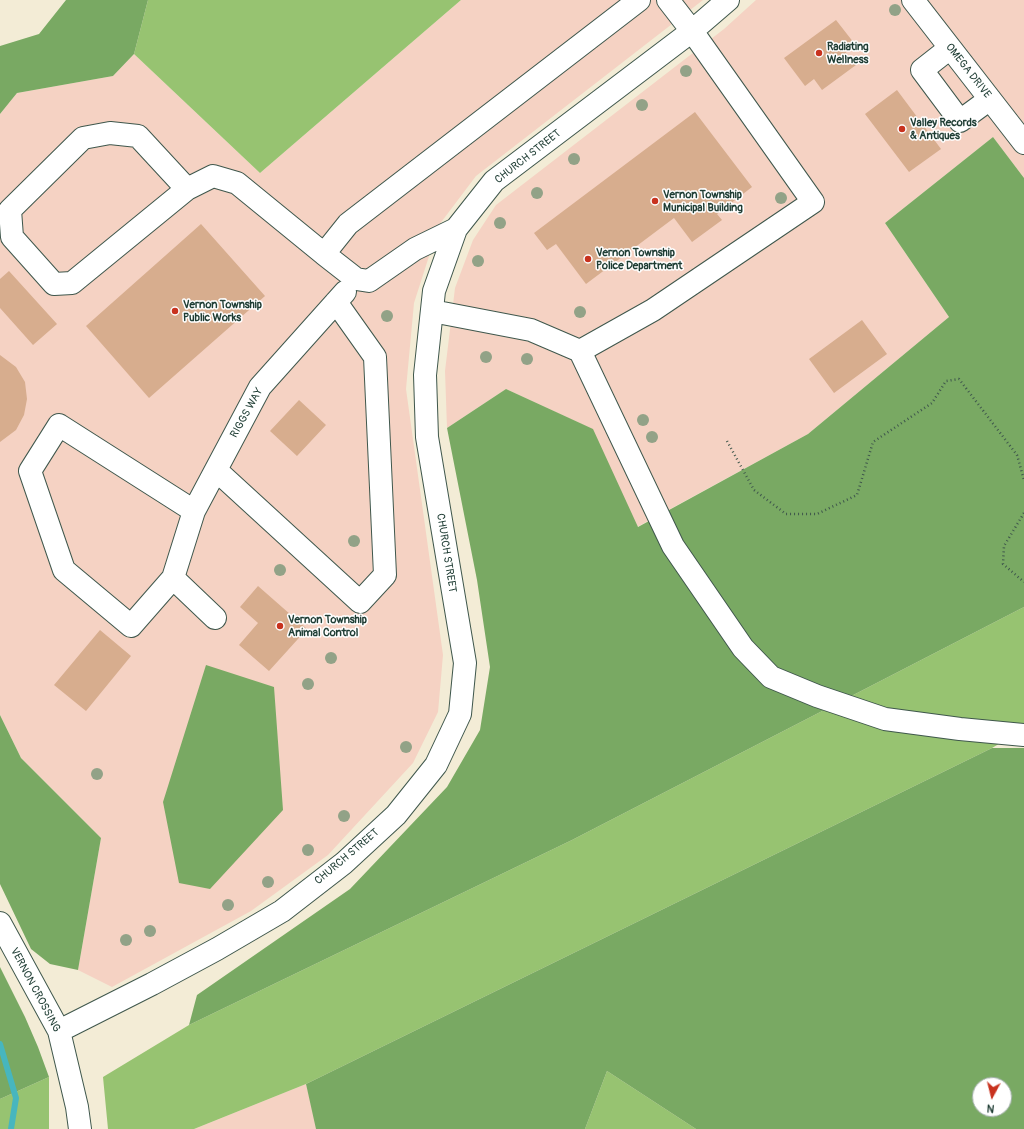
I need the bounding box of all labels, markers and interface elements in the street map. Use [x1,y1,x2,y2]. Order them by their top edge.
place label: Radiating Wellness [827,40,869,66]
street label: OMEGA DRIVE [942,41,994,101]
marker: Radiating Wellness [814,48,824,58]
place label: Valley Records & Antiques [910,116,977,142]
marker: Valley Records & Antiques [897,124,907,134]
street label: CHURCH STREET [492,127,564,187]
place label: Vernon Township Municipal Building [663,188,743,214]
marker: Vernon Township Municipal Building [650,196,660,206]
place label: Vernon Township Police Department [596,246,682,272]
marker: Vernon Township Police Department [583,254,593,264]
place label: Vernon Township Public Works [183,298,262,324]
marker: Vernon Township Public Works [170,306,180,316]
street label: RIGGS WAY [228,386,266,440]
street label: CHURCH STREET [433,512,459,594]
place label: Vernon Township Animal Control [288,613,367,639]
marker: Vernon Township Animal Control [275,621,285,631]
street label: CHURCH STREET [312,826,382,888]
street label: VERNON CROSSING [7,946,63,1034]
north arrow [972,1077,1012,1117]
text: N [986,1102,995,1115]

